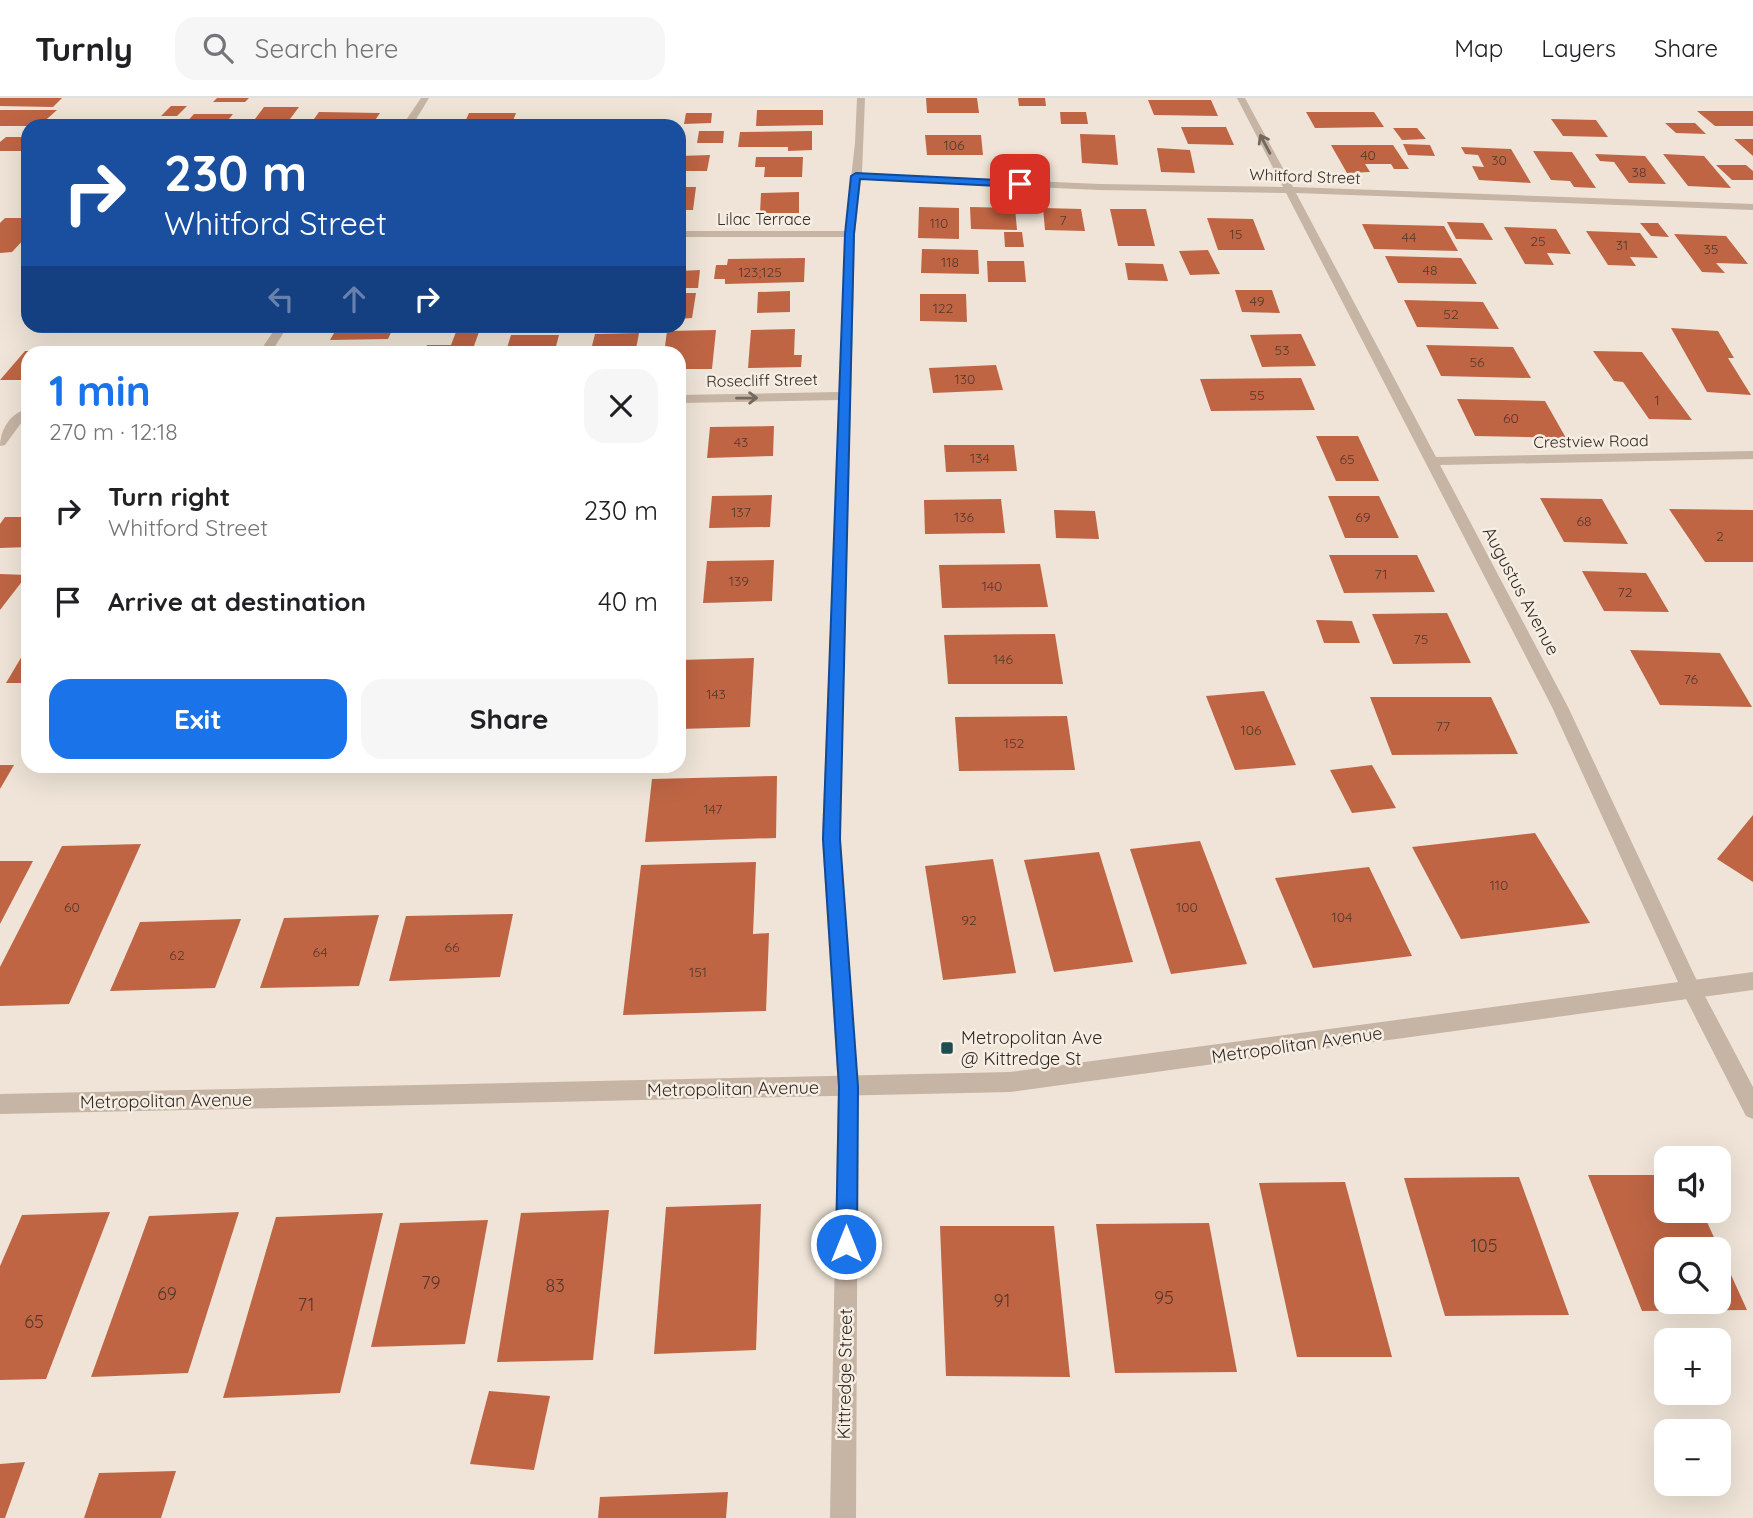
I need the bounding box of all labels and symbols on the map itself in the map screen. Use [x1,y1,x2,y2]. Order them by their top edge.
one-way arrow [1258,134,1272,155]
house number: 106 [943,136,965,154]
house number: 40 [1360,146,1376,164]
house number: 30 [1491,151,1507,169]
pin [990,154,1050,214]
house number: 38 [1632,163,1646,181]
street label: Whitford Street [1249,164,1361,188]
street label: Lilac Terrace [717,209,811,229]
house number: 7 [1059,211,1067,229]
house number: 110 [930,214,948,232]
house number: 15 [1230,225,1242,243]
house number: 44 [1402,228,1416,246]
house number: 25 [1530,232,1546,250]
house number: 31 [1616,236,1628,254]
house number: 35 [1704,240,1718,258]
house number: 118 [941,253,959,271]
house number: 48 [1423,261,1437,279]
house number: 123;125 [738,263,782,281]
house number: 49 [1250,292,1265,310]
house number: 122 [933,299,954,317]
house number: 52 [1443,305,1459,323]
house number: 53 [1275,341,1289,359]
house number: 56 [1469,353,1485,371]
street label: Rosecliff Street [706,369,818,391]
house number: 130 [955,370,975,388]
house number: 55 [1249,386,1265,404]
one-way arrow [735,391,758,405]
house number: 1 [1654,391,1660,409]
house number: 60 [1503,409,1519,427]
street label: Crestview Road [1533,430,1649,452]
house number: 43 [734,433,748,451]
house number: 134 [970,449,990,467]
house number: 65 [1339,450,1355,468]
house number: 137 [731,503,751,521]
house number: 136 [954,508,974,526]
house number: 69 [1355,508,1371,526]
house number: 68 [1576,512,1592,530]
street label: Augustus Avenue [1478,522,1565,659]
house number: 2 [1716,527,1724,545]
house number: 71 [1374,565,1388,583]
house number: 139 [729,572,749,590]
house number: 140 [982,577,1002,595]
house number: 72 [1618,583,1633,601]
house number: 75 [1414,630,1428,648]
house number: 146 [993,650,1013,668]
house number: 76 [1684,670,1699,688]
house number: 143 [706,685,726,703]
house number: 77 [1436,717,1450,735]
house number: 106 [1240,721,1262,739]
house number: 152 [1004,734,1025,752]
house number: 147 [703,800,723,818]
house number: 110 [1490,876,1508,894]
house number: 60 [64,898,80,916]
house number: 100 [1176,898,1198,916]
house number: 104 [1332,908,1352,926]
house number: 92 [961,911,977,929]
house number: 66 [444,938,460,956]
house number: 64 [312,943,328,961]
house number: 62 [169,946,185,964]
house number: 151 [689,963,707,981]
street label: Metropolitan Avenue [1210,1021,1384,1068]
place label: Metropolitan Ave @ Kittredge St [961,1026,1102,1070]
marker: Metropolitan Ave @ Kittredge St [939,1040,955,1056]
street label: Metropolitan Avenue [647,1075,819,1102]
street label: Metropolitan Avenue [80,1087,252,1114]
position arrow [809,1207,883,1281]
house number: 105 [1470,1234,1498,1257]
house number: 79 [421,1271,441,1294]
house number: 83 [545,1274,565,1297]
house number: 69 [157,1282,177,1305]
house number: 95 [1154,1286,1174,1309]
house number: 91 [994,1289,1010,1312]
house number: 71 [298,1293,314,1316]
street label: Kittredge Street [832,1308,857,1440]
house number: 65 [24,1310,44,1333]

